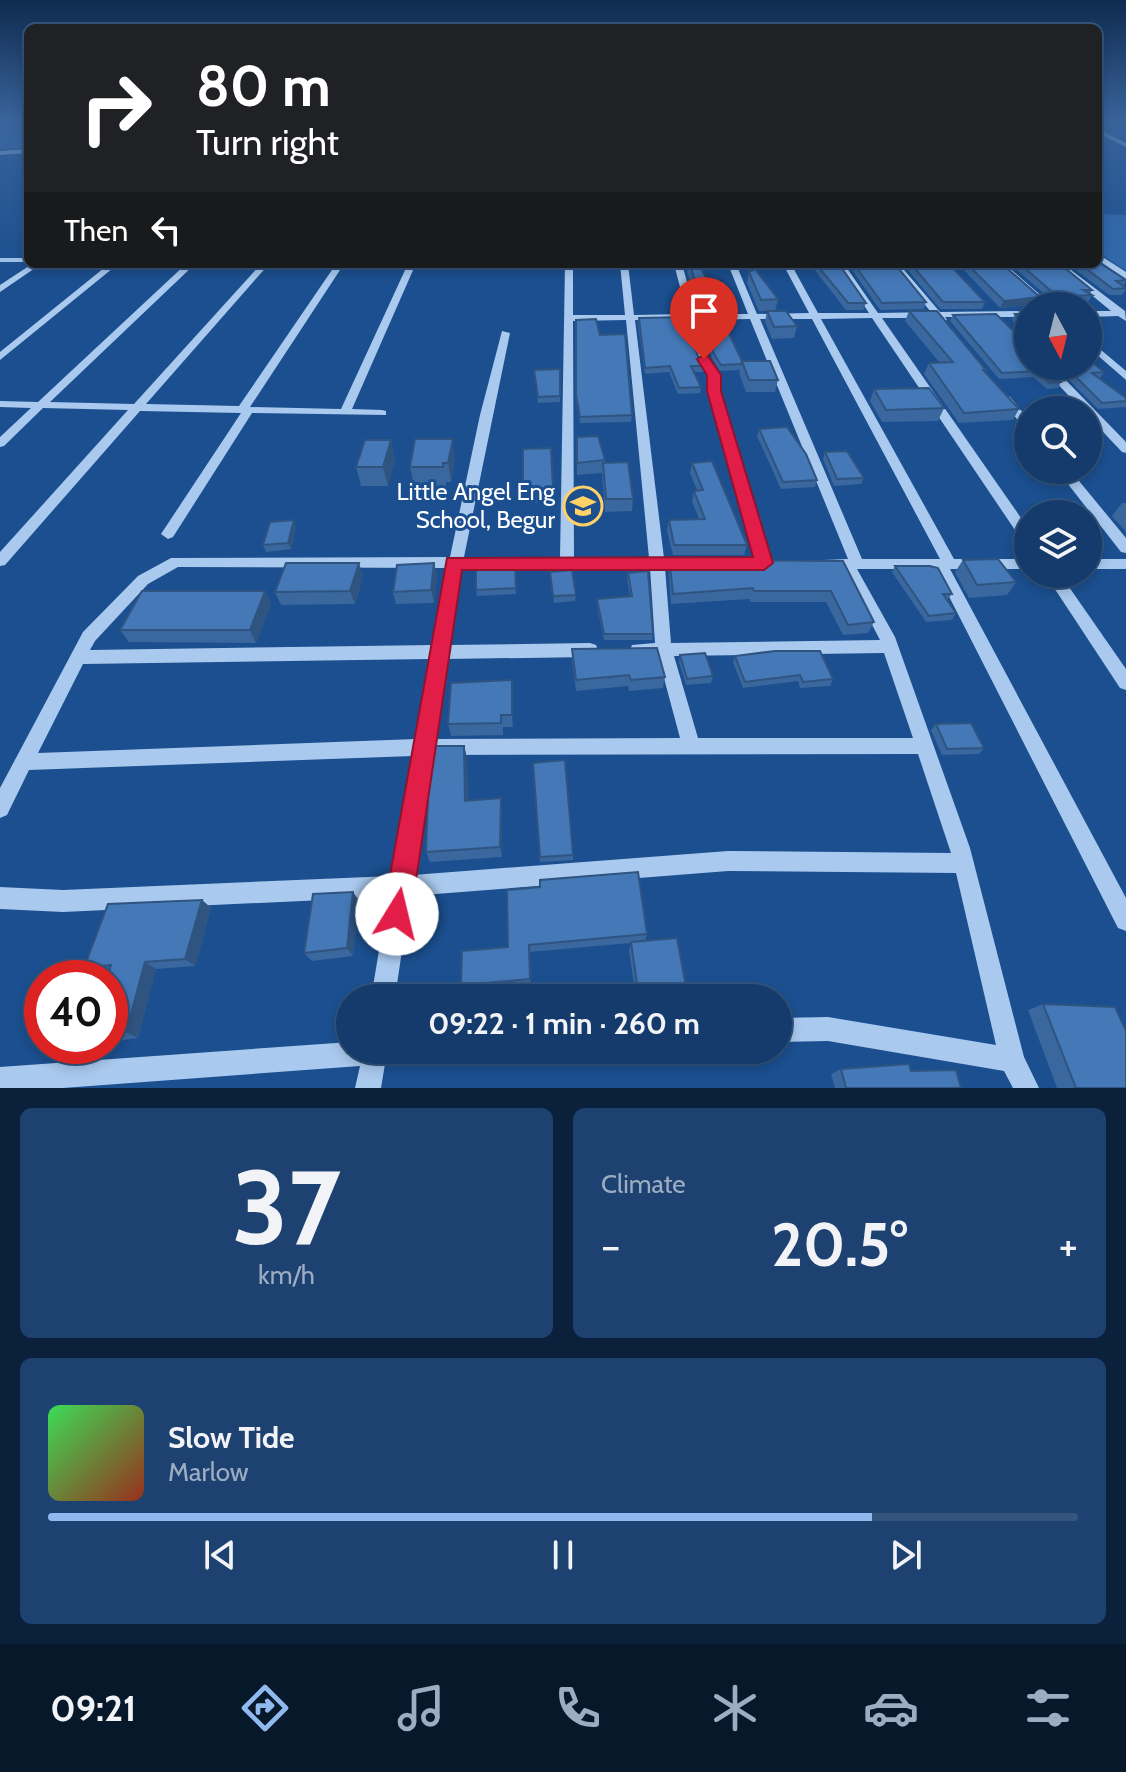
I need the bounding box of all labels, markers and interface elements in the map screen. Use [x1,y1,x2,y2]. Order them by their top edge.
text: 80 m [196,52,331,120]
icon: right [64,56,168,160]
text: Turn right [196,120,339,164]
icon: left [144,208,188,252]
text: Then [64,212,128,249]
pin [670,277,738,359]
icon: arrive [682,289,726,333]
north arrow [1014,292,1102,380]
map controls [1014,292,1102,588]
button: search [1014,396,1102,484]
place label: Little Angel Eng School, Begur [397,477,556,534]
school or university icon: Little Angel Eng School, Begur [562,485,604,527]
button: layers [1014,500,1102,588]
position arrow [355,872,439,956]
speed limit sign: 40 [24,960,128,1064]
text: 09:22 · 1 min · 260 m [428,1005,700,1042]
text: 37 [232,1144,341,1270]
text: Climate [601,1168,686,1200]
text: 20.5° [771,1208,908,1281]
text: − [601,1219,620,1272]
text: + [1059,1219,1078,1272]
text: km/h [258,1259,315,1291]
text: Slow Tide [168,1419,295,1456]
text: Marlow [168,1456,249,1488]
icon: previous [198,1533,242,1577]
icon: pause [541,1533,585,1577]
icon: next [884,1533,928,1577]
icon: directions [237,1680,293,1736]
icon: music [393,1680,449,1736]
icon: phone [550,1680,606,1736]
icon: climate [707,1680,763,1736]
icon: car [863,1680,919,1736]
icon: filters [1020,1680,1076,1736]
text: 09:21 [50,1686,136,1730]

